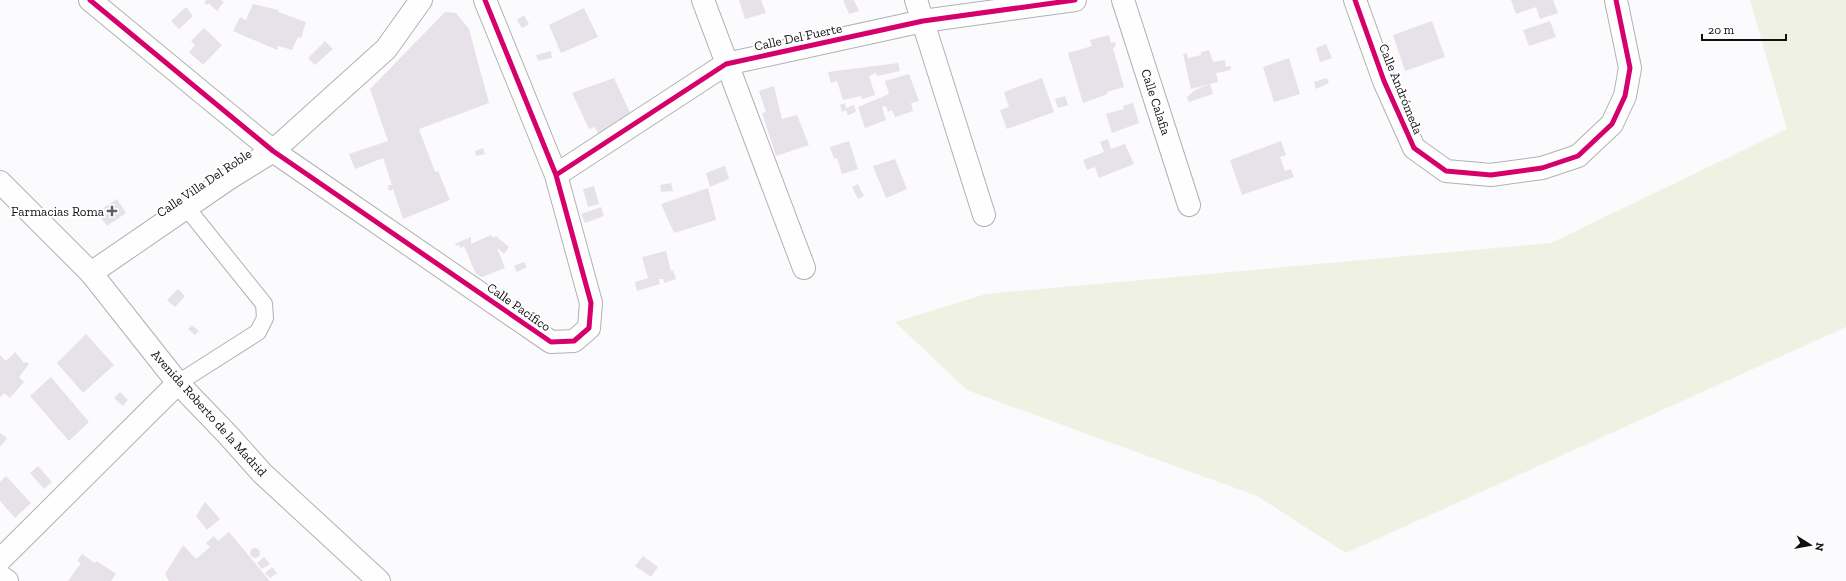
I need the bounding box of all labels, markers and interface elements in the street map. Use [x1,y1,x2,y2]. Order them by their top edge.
scale bar [1702,16,1786,42]
street label: Calle Del Fuerte [753,20,843,54]
text: 20 m [1708,23,1735,37]
street label: Calle Andrómeda [1376,42,1426,137]
street label: Calle Calafia [1138,67,1174,138]
street label: Calle Villa Del Roble [154,146,254,220]
place label: Farmacias Roma [11,204,105,219]
marker: Farmacias Roma [107,206,117,216]
street label: Calle Pacífico [484,280,554,335]
street label: Avenida Roberto de la Madrid [148,347,270,479]
north arrow [1790,525,1830,565]
text: N [1812,541,1827,553]

